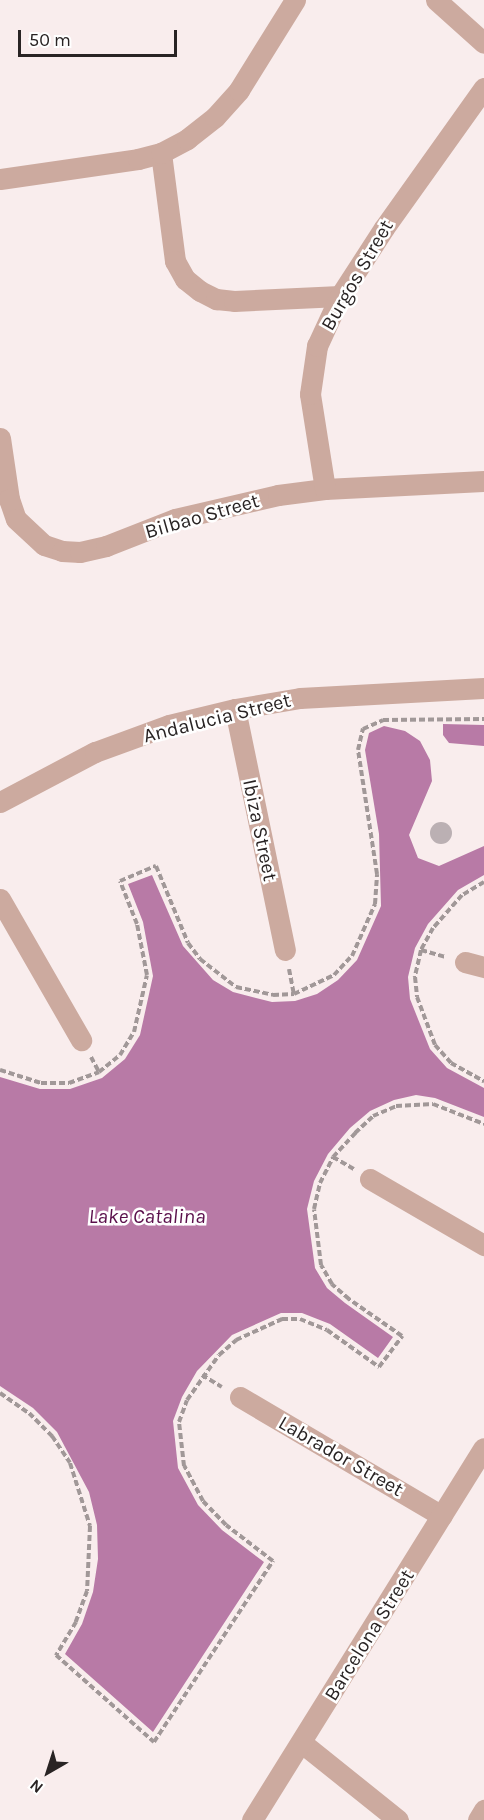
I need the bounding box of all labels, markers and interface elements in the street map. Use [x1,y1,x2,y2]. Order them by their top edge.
scale bar [21,18,180,56]
text: 50 m [29,29,71,51]
street label: Burgos Street [316,215,398,335]
street label: Bilbao Street [142,488,262,544]
street label: Andalucia Street [141,688,293,748]
street label: Ibiza Street [237,777,283,883]
water label: Lake Catalina [88,1203,206,1229]
street label: Labrador Street [274,1411,408,1501]
street label: Barcelona Street [319,1565,419,1705]
north arrow [18,1742,78,1802]
text: N [26,1775,47,1797]

